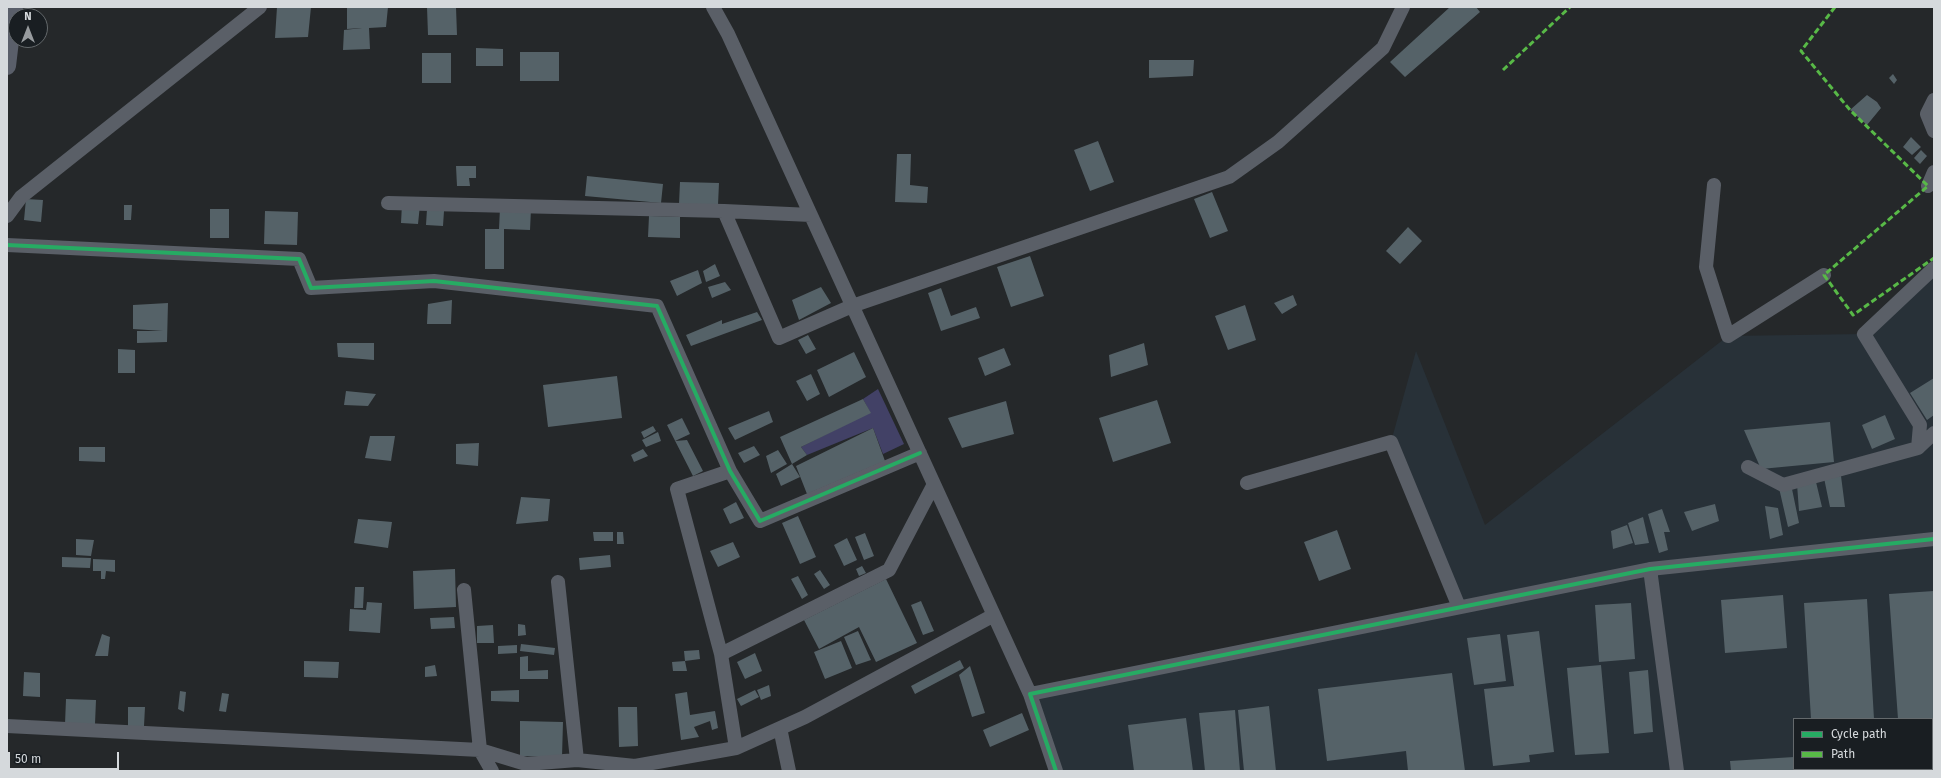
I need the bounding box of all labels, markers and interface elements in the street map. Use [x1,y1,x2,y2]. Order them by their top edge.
north arrow [8,8,48,48]
text: N [24,10,32,23]
legend [1793,718,1933,770]
text: Cycle path [1831,727,1887,741]
scale bar [10,744,121,770]
text: Path [1831,747,1855,761]
text: 50 m [15,752,41,766]

